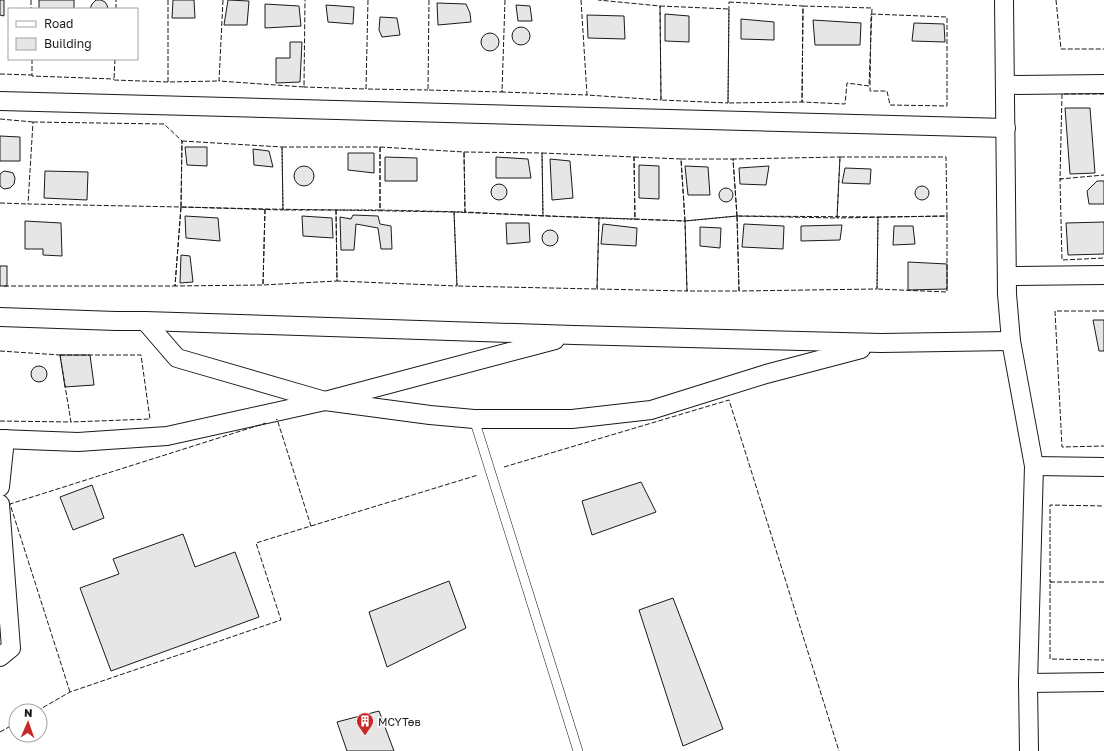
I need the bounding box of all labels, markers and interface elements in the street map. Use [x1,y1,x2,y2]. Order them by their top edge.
legend [8,8,138,60]
text: Road [44,16,73,31]
text: Building [44,36,92,51]
north arrow [8,703,48,743]
text: N [24,706,33,719]
building icon: МСҮТөв [355,711,375,736]
place label: МСҮТөв [378,715,421,728]

